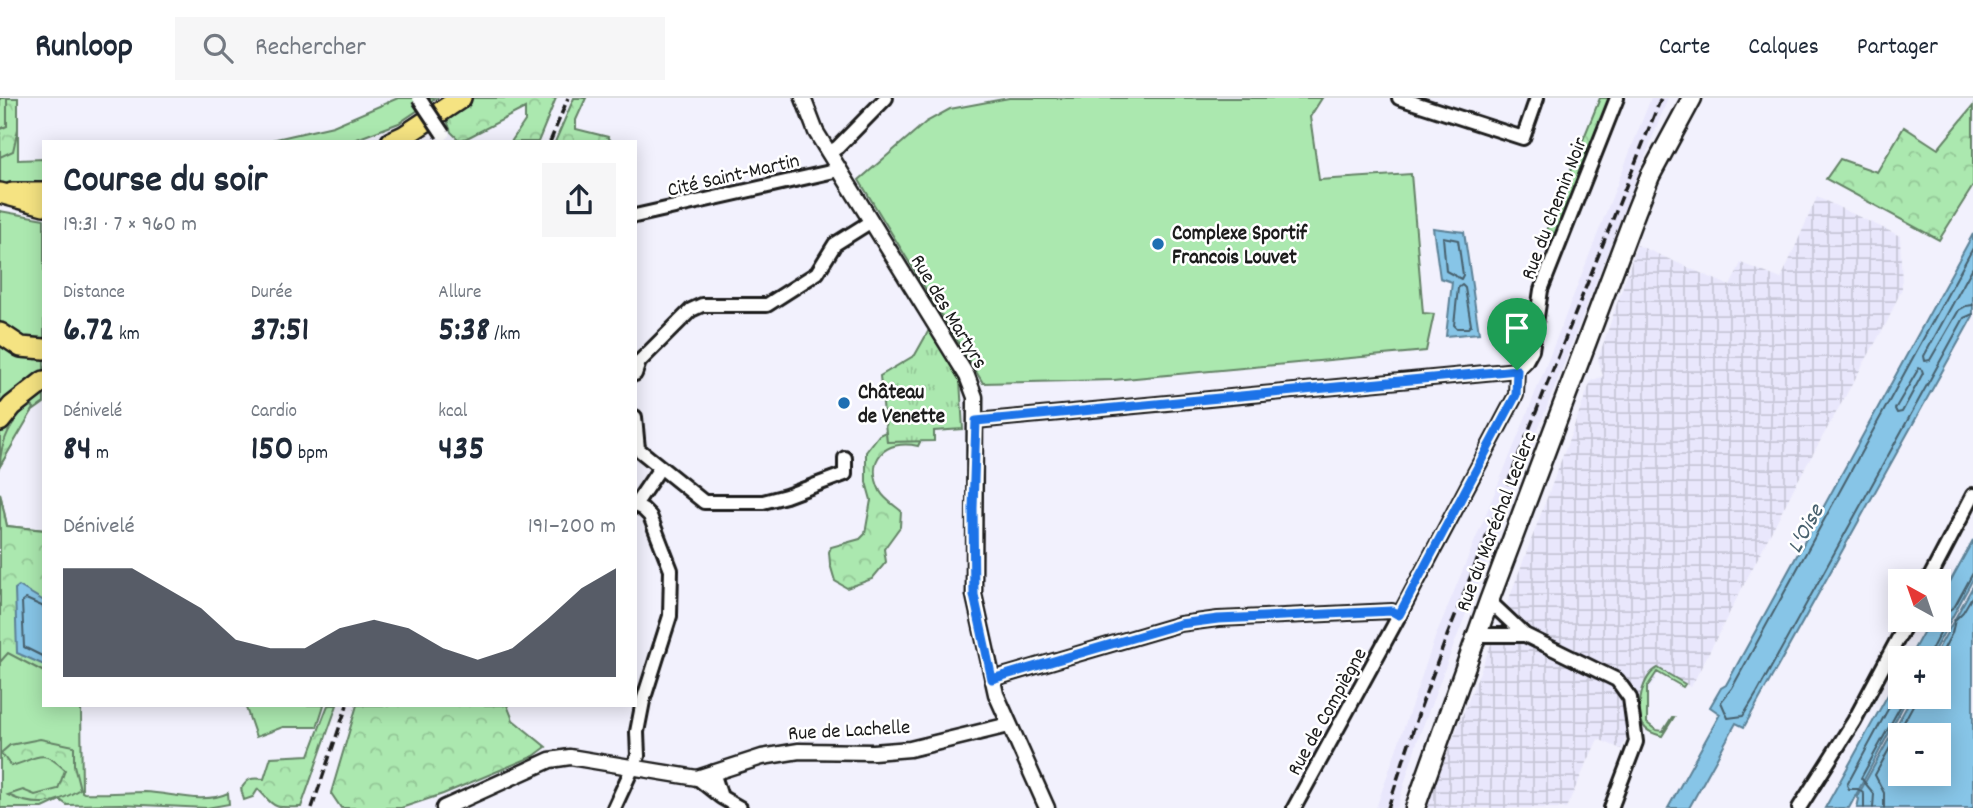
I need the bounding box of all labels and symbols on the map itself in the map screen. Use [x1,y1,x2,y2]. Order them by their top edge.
street label: Rue du Chemin Noir [1515,133,1597,285]
street label: Cité Saint-Martin [665,147,803,207]
place label: Complexe Sportif Francois Louvet [1172,220,1309,274]
marker: Complexe Sportif Francois Louvet [1150,236,1166,252]
street label: Rue des Martyrs [901,250,993,376]
pin [1487,298,1547,370]
place label: Château de Venette [858,379,945,433]
marker: Château de Venette [836,395,852,411]
street label: Rue du Maréchal Leclerc [1450,428,1546,616]
water label: L'Oise [1780,498,1835,560]
north arrow [1888,569,1951,632]
street label: Rue de Compiègne [1281,643,1376,782]
street label: Rue de Lachelle [787,714,911,750]

